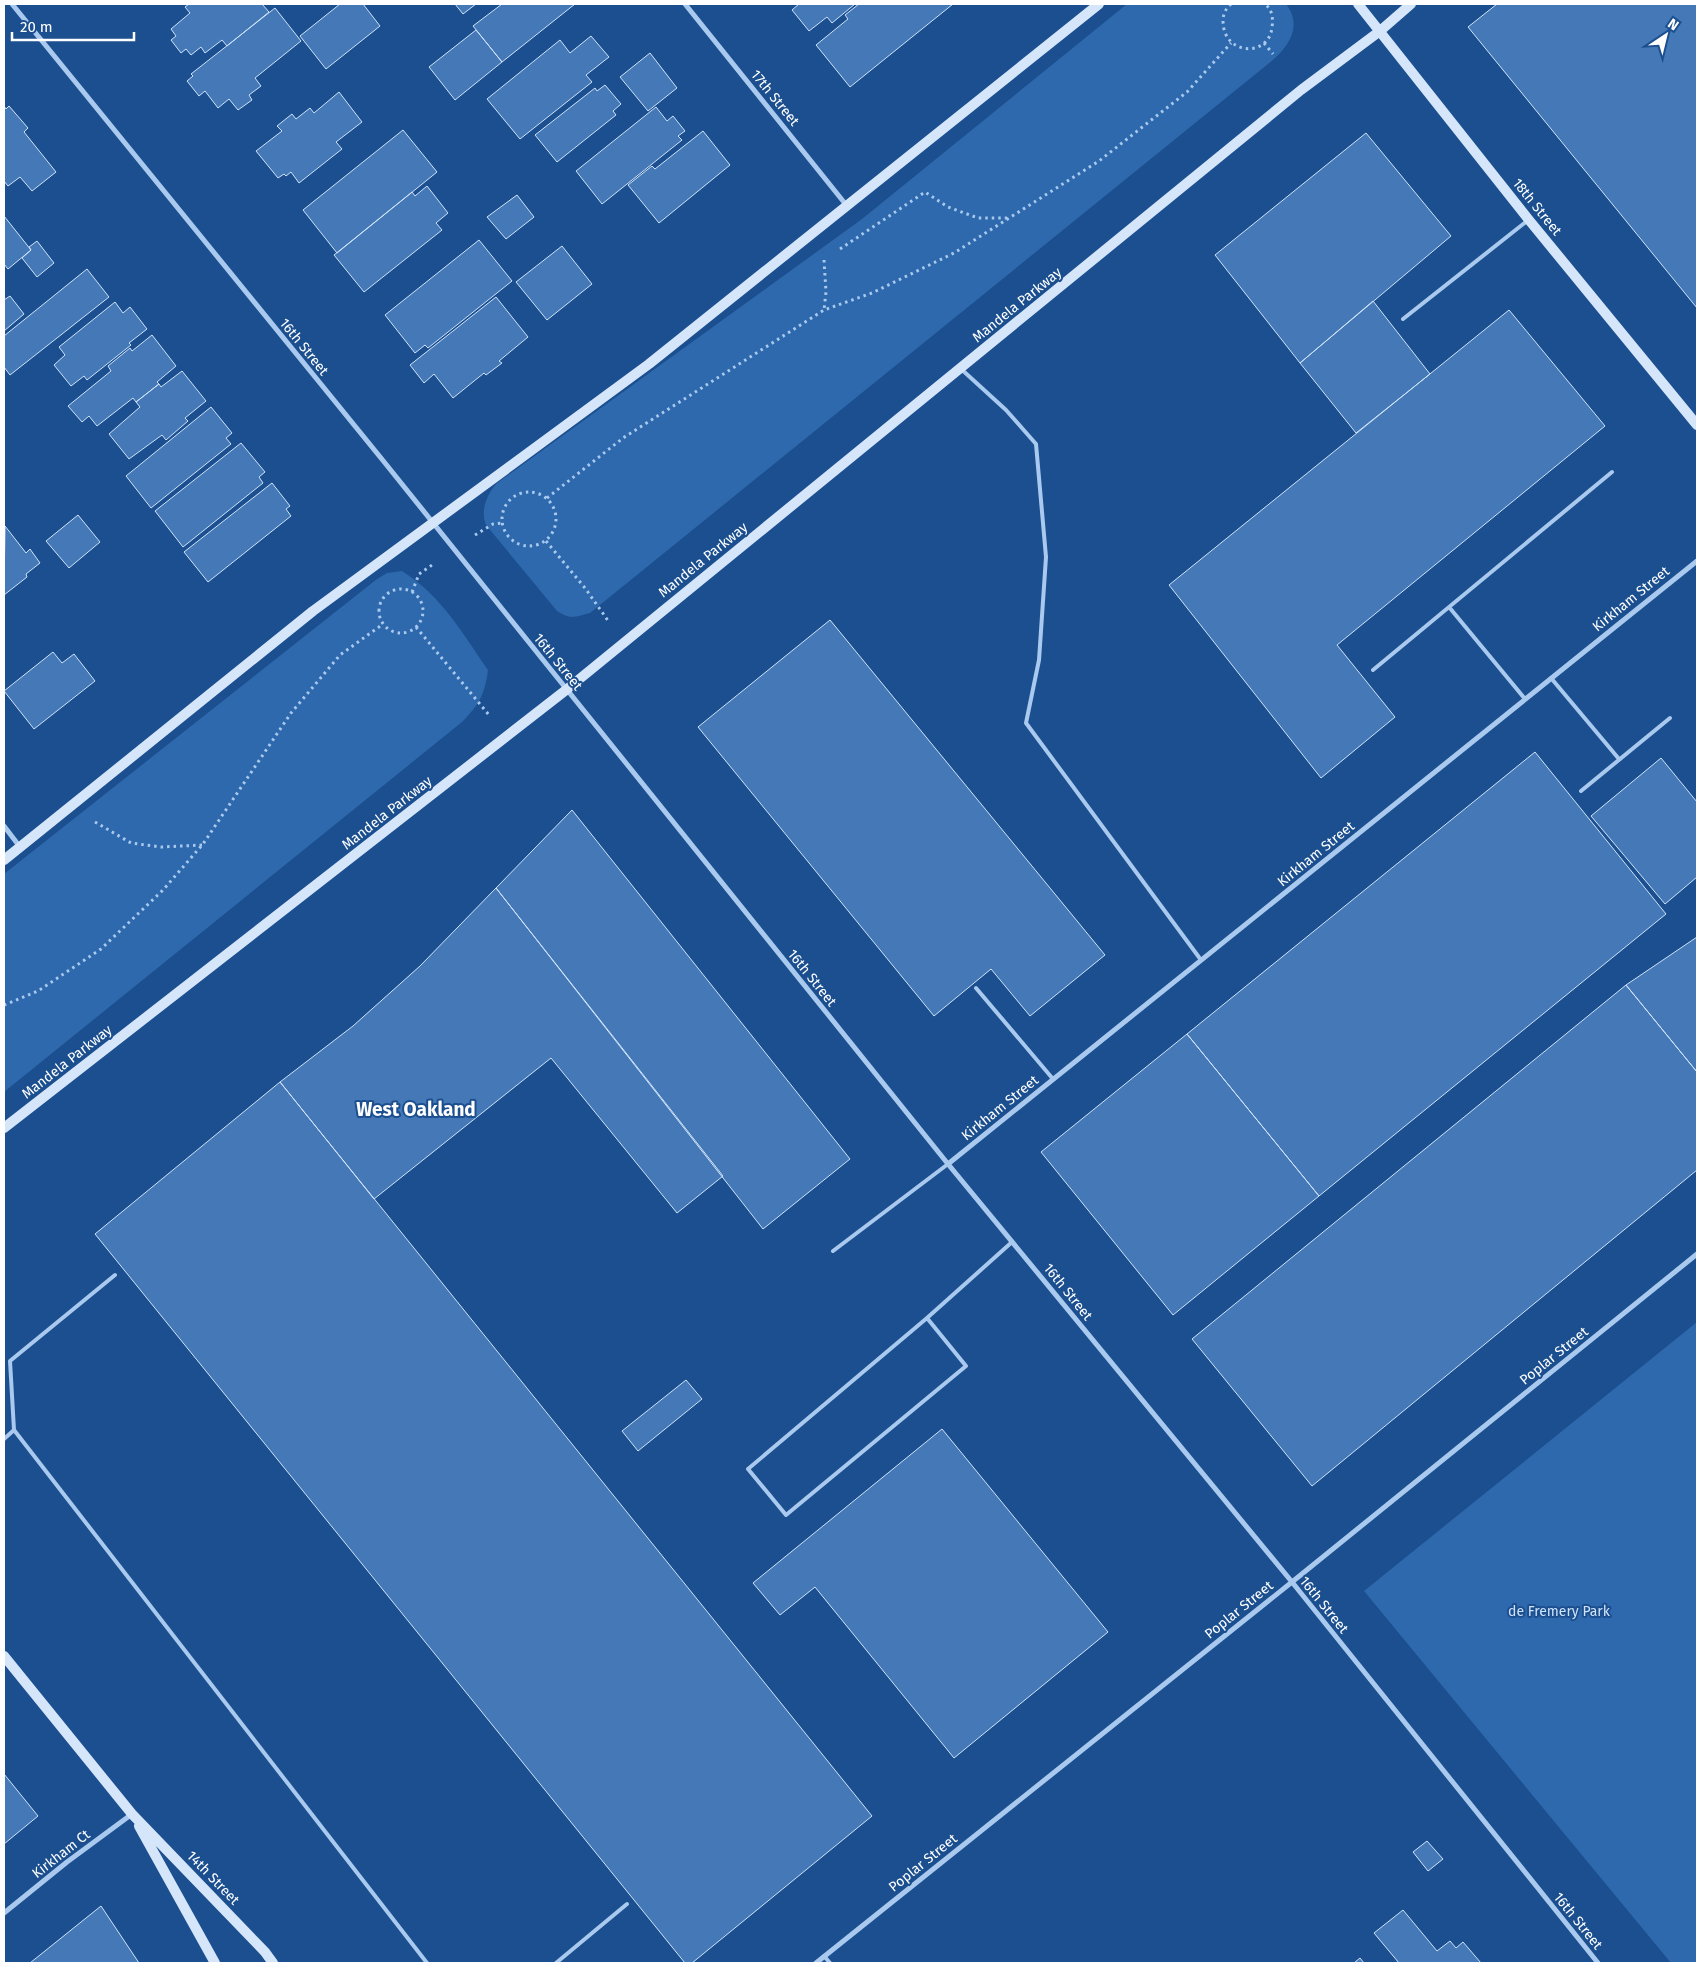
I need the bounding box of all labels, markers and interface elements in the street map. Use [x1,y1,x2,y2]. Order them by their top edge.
scale bar [12,10,135,42]
north arrow [1641,10,1691,60]
text: N [1664,15,1682,34]
text: 20 m [20,18,53,36]
street label: 17th Street [747,67,803,130]
street label: 18th Street [1509,175,1566,240]
street label: Mandela Parkway [969,264,1065,346]
street label: 16th Street [276,315,333,380]
street label: Mandela Parkway [655,519,751,601]
street label: Kirkham Street [1589,562,1674,635]
street label: 16th Street [530,630,587,695]
street label: Mandela Parkway [339,772,436,853]
street label: Kirkham Street [1274,817,1359,890]
street label: 16th Street [784,946,841,1011]
street label: Mandela Parkway [19,1021,116,1102]
street label: Kirkham Street [958,1071,1043,1144]
district label: West Oakland [356,1098,476,1121]
street label: 16th Street [1040,1260,1097,1325]
street label: Poplar Street [1516,1323,1592,1389]
street label: 16th Street [1296,1573,1353,1638]
street label: Poplar Street [1201,1577,1277,1643]
park label: de Fremery Park [1508,1603,1611,1620]
street label: Kirkham Ct [29,1826,94,1882]
street label: Poplar Street [885,1830,961,1896]
street label: 14th Street [183,1847,244,1909]
street label: 16th Street [1550,1889,1607,1954]

